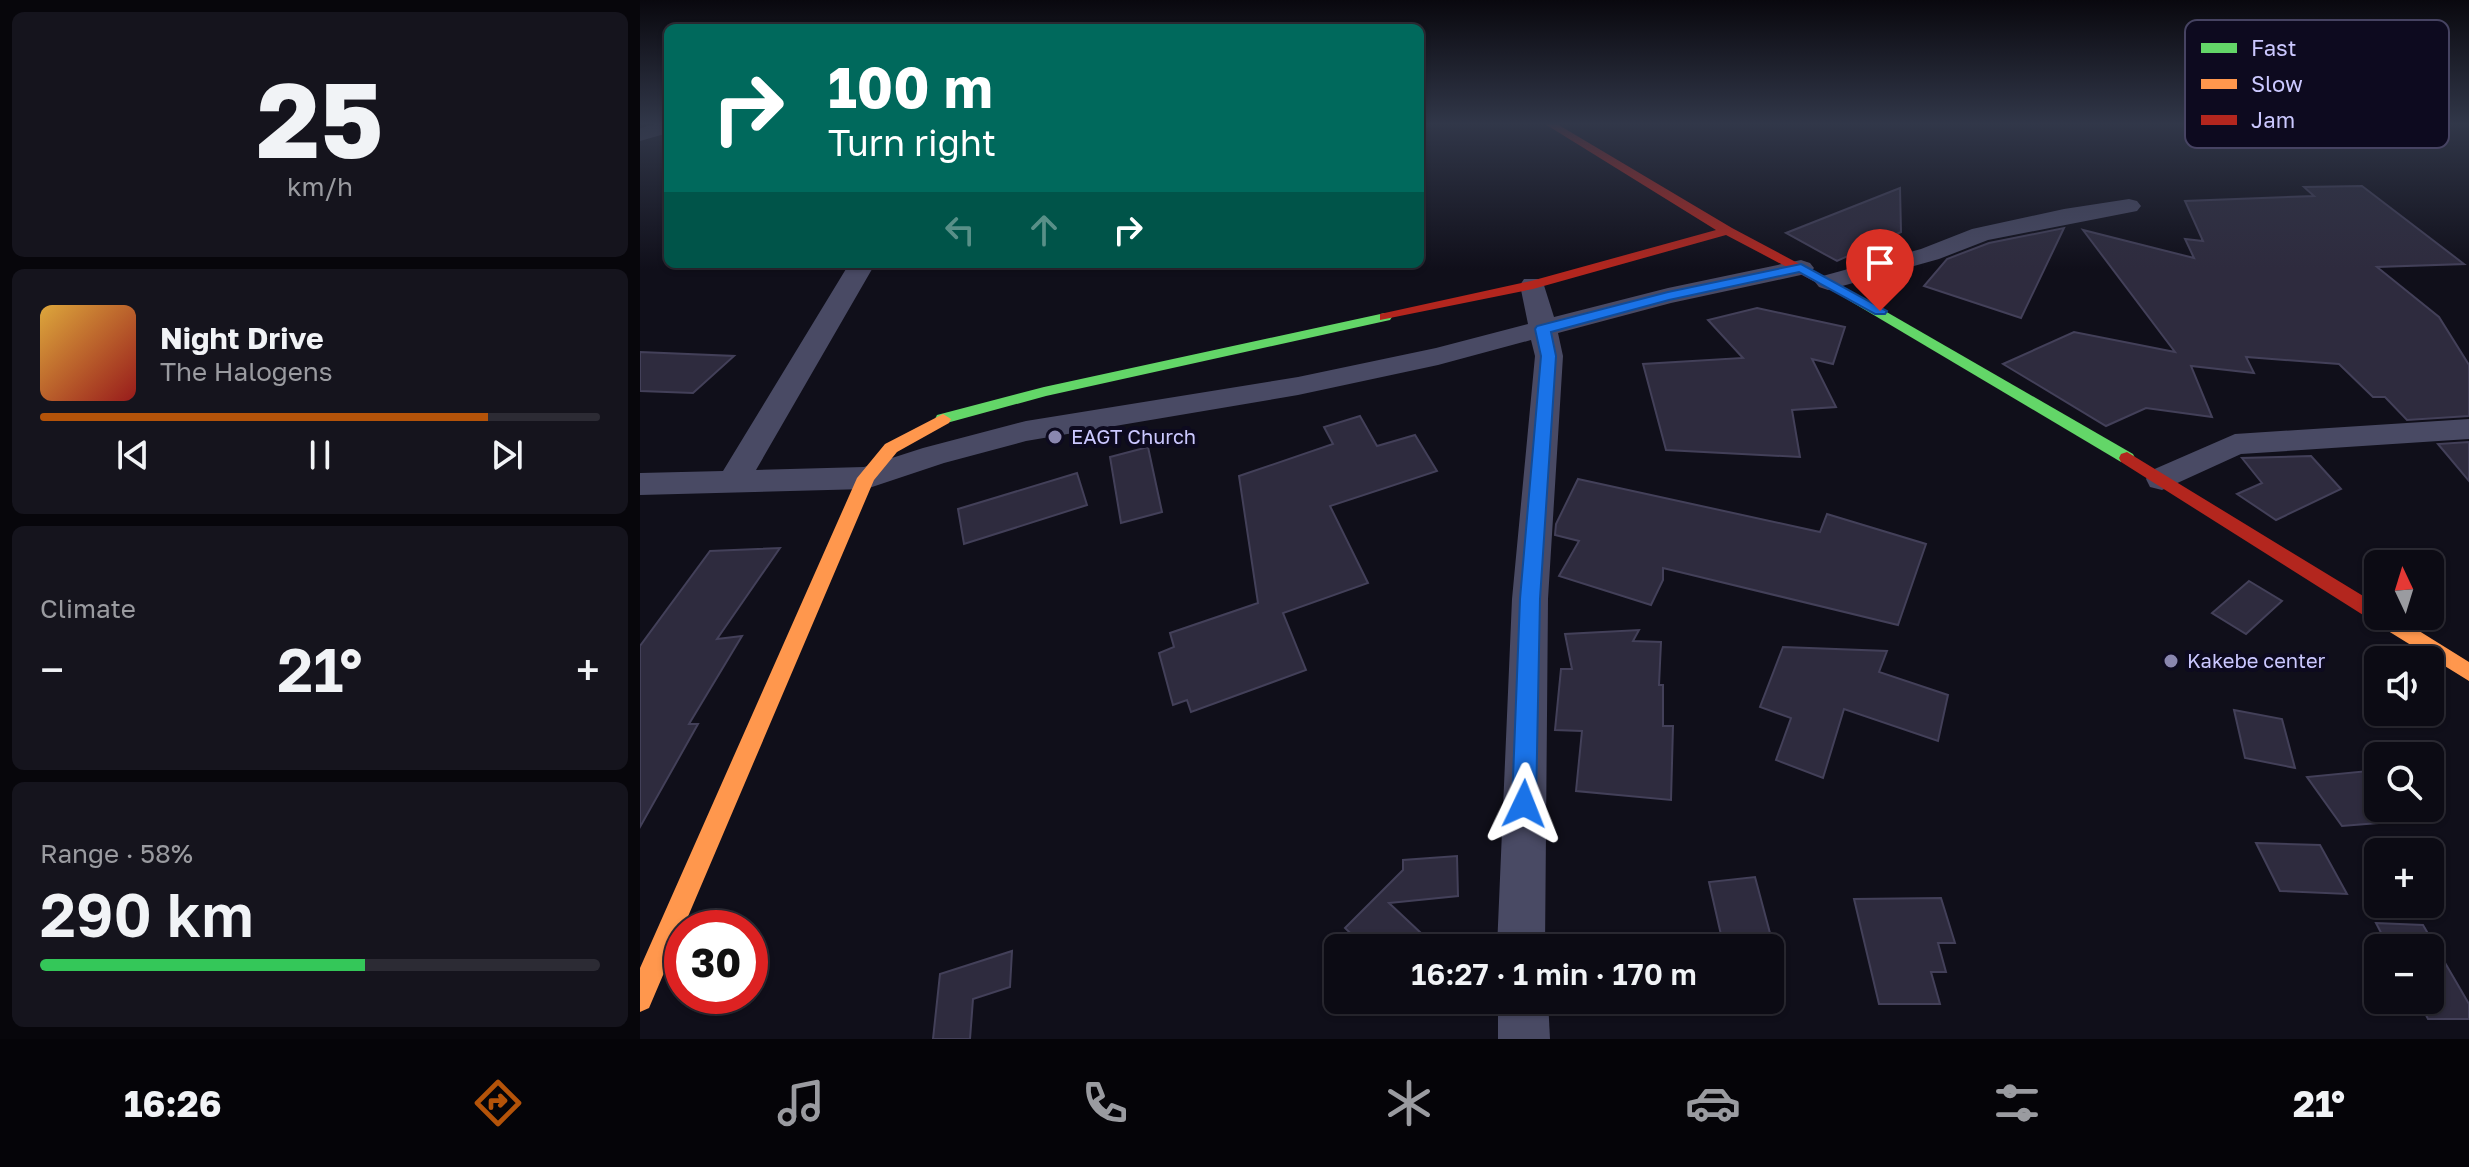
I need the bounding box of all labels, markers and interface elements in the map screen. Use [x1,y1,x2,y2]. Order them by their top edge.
legend [2185,20,2449,148]
text: Fast [2251,34,2297,61]
text: 100 m [828,53,993,120]
text: 25 [257,56,383,181]
icon: right [696,56,800,160]
text: Slow [2251,70,2303,97]
text: Jam [2251,106,2295,133]
text: Turn right [828,121,996,164]
text: km/h [287,171,353,202]
icon: left [938,208,982,252]
icon: ahead [1022,208,1066,252]
icon: right [1106,208,1150,252]
pin [1846,229,1914,311]
icon: arrive [1858,241,1902,285]
text: Night Drive [160,320,324,356]
text: The Halogens [160,356,333,387]
place label: EAGT Church [1071,424,1196,448]
marker: EAGT Church [1046,428,1064,446]
icon: previous [111,433,155,477]
icon: pause [298,433,342,477]
icon: next [485,433,529,477]
north arrow [2364,550,2444,630]
map controls [2364,550,2444,1014]
text: Climate [40,593,136,624]
text: 21° [277,633,363,705]
text: − [40,643,64,696]
text: + [576,643,600,696]
button: sound [2364,646,2444,726]
place label: Kakebe center [2187,648,2325,672]
marker: Kakebe center [2162,652,2180,670]
button: search [2364,742,2444,822]
position arrow [1482,762,1566,846]
text: Range · 58% [40,838,193,869]
button: + [2364,838,2444,918]
text: 290 km [40,878,254,950]
speed limit sign: 30 [664,910,768,1014]
button: − [2364,934,2444,1014]
text: 16:27 · 1 min · 170 m [1411,956,1697,992]
icon: directions [470,1075,526,1131]
icon: music [773,1075,829,1131]
icon: phone [1077,1075,1133,1131]
icon: climate [1381,1075,1437,1131]
icon: car [1685,1075,1741,1131]
icon: filters [1989,1075,2045,1131]
text: 16:26 [124,1082,222,1125]
text: 21° [2293,1082,2345,1125]

